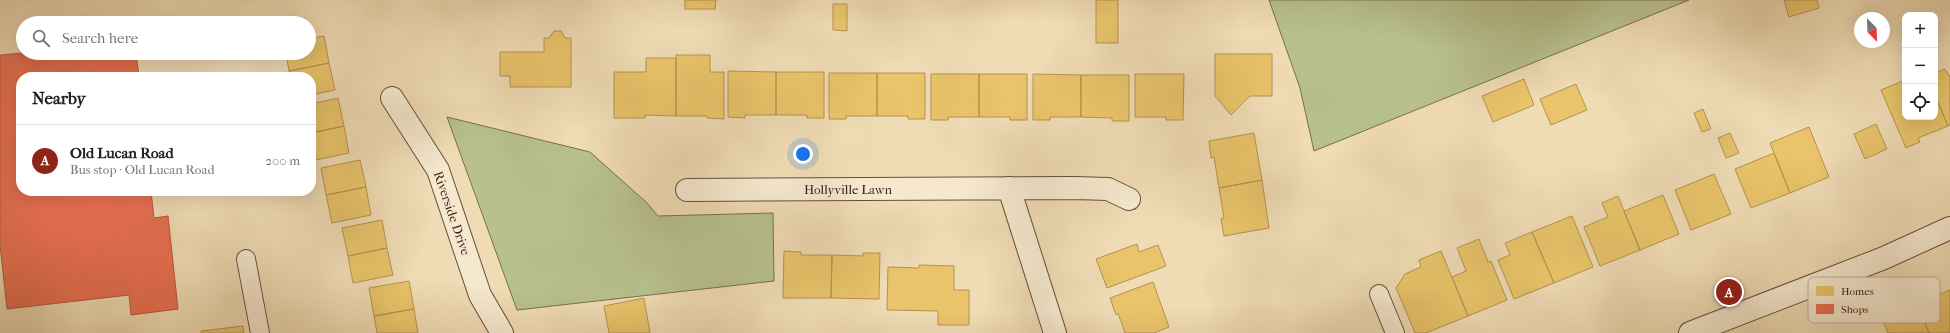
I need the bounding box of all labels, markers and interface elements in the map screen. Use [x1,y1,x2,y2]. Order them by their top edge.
north arrow [1854,12,1890,48]
map controls [1902,12,1938,120]
button: + [1902,12,1938,48]
search box [16,16,316,60]
icon: search [30,27,52,49]
text: Search here [62,29,138,47]
button: − [1902,48,1938,84]
button: locate [1902,84,1938,120]
text: Nearby [32,88,86,108]
text: Old Lucan Road [70,144,174,162]
your location [793,144,813,164]
text: A [41,153,49,168]
text: 200 m [265,153,300,168]
text: Bus stop · Old Lucan Road [70,162,215,177]
street label: Riverside Drive [431,169,474,258]
street label: Hollyville Lawn [804,182,892,197]
pin: A [1716,277,1742,307]
legend [1808,277,1940,323]
text: Homes [1841,285,1874,298]
text: Shops [1841,303,1868,316]

